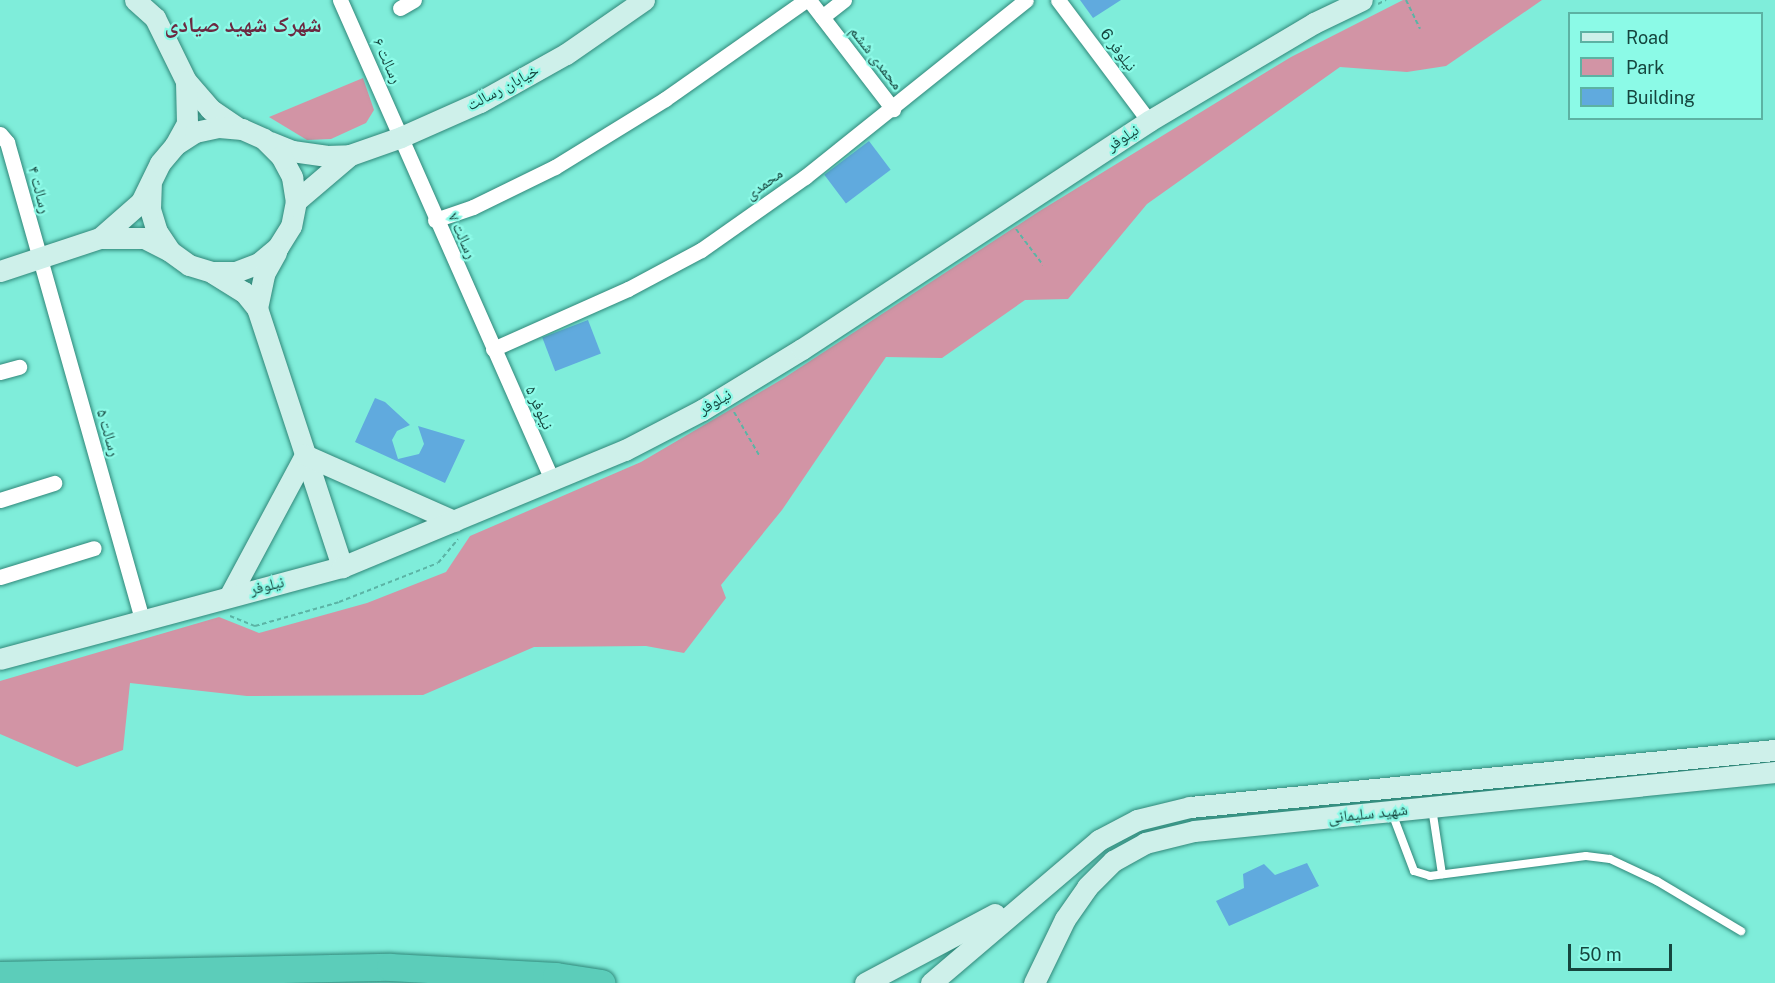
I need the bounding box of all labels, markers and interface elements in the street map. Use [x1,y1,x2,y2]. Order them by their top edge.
district label: شهرک شهید صیادی [164,12,322,38]
legend [1568,12,1763,120]
street label: محمدی ششم [845,22,907,94]
street label: نیلوفر 6 [1096,25,1140,75]
text: Road [1626,27,1669,48]
street label: رسالت ۶ [368,35,406,87]
text: Park [1626,57,1664,78]
street label: خیابان رسالت [464,61,542,115]
text: Building [1626,87,1695,108]
street label: نیلوفر [1103,120,1143,156]
street label: رسالت ۴ [23,164,55,216]
street label: محمدی [741,164,787,204]
street label: رسالت ۷ [443,210,481,262]
street label: نیلوفر ۵ [521,383,557,433]
street label: نیلوفر [695,385,735,419]
street label: رسالت ۵ [92,407,124,459]
street label: نیلوفر [248,572,286,600]
street label: شهید سلیمانی [1327,800,1409,828]
scale bar [1571,932,1674,970]
text: 50 m [1579,944,1622,965]

